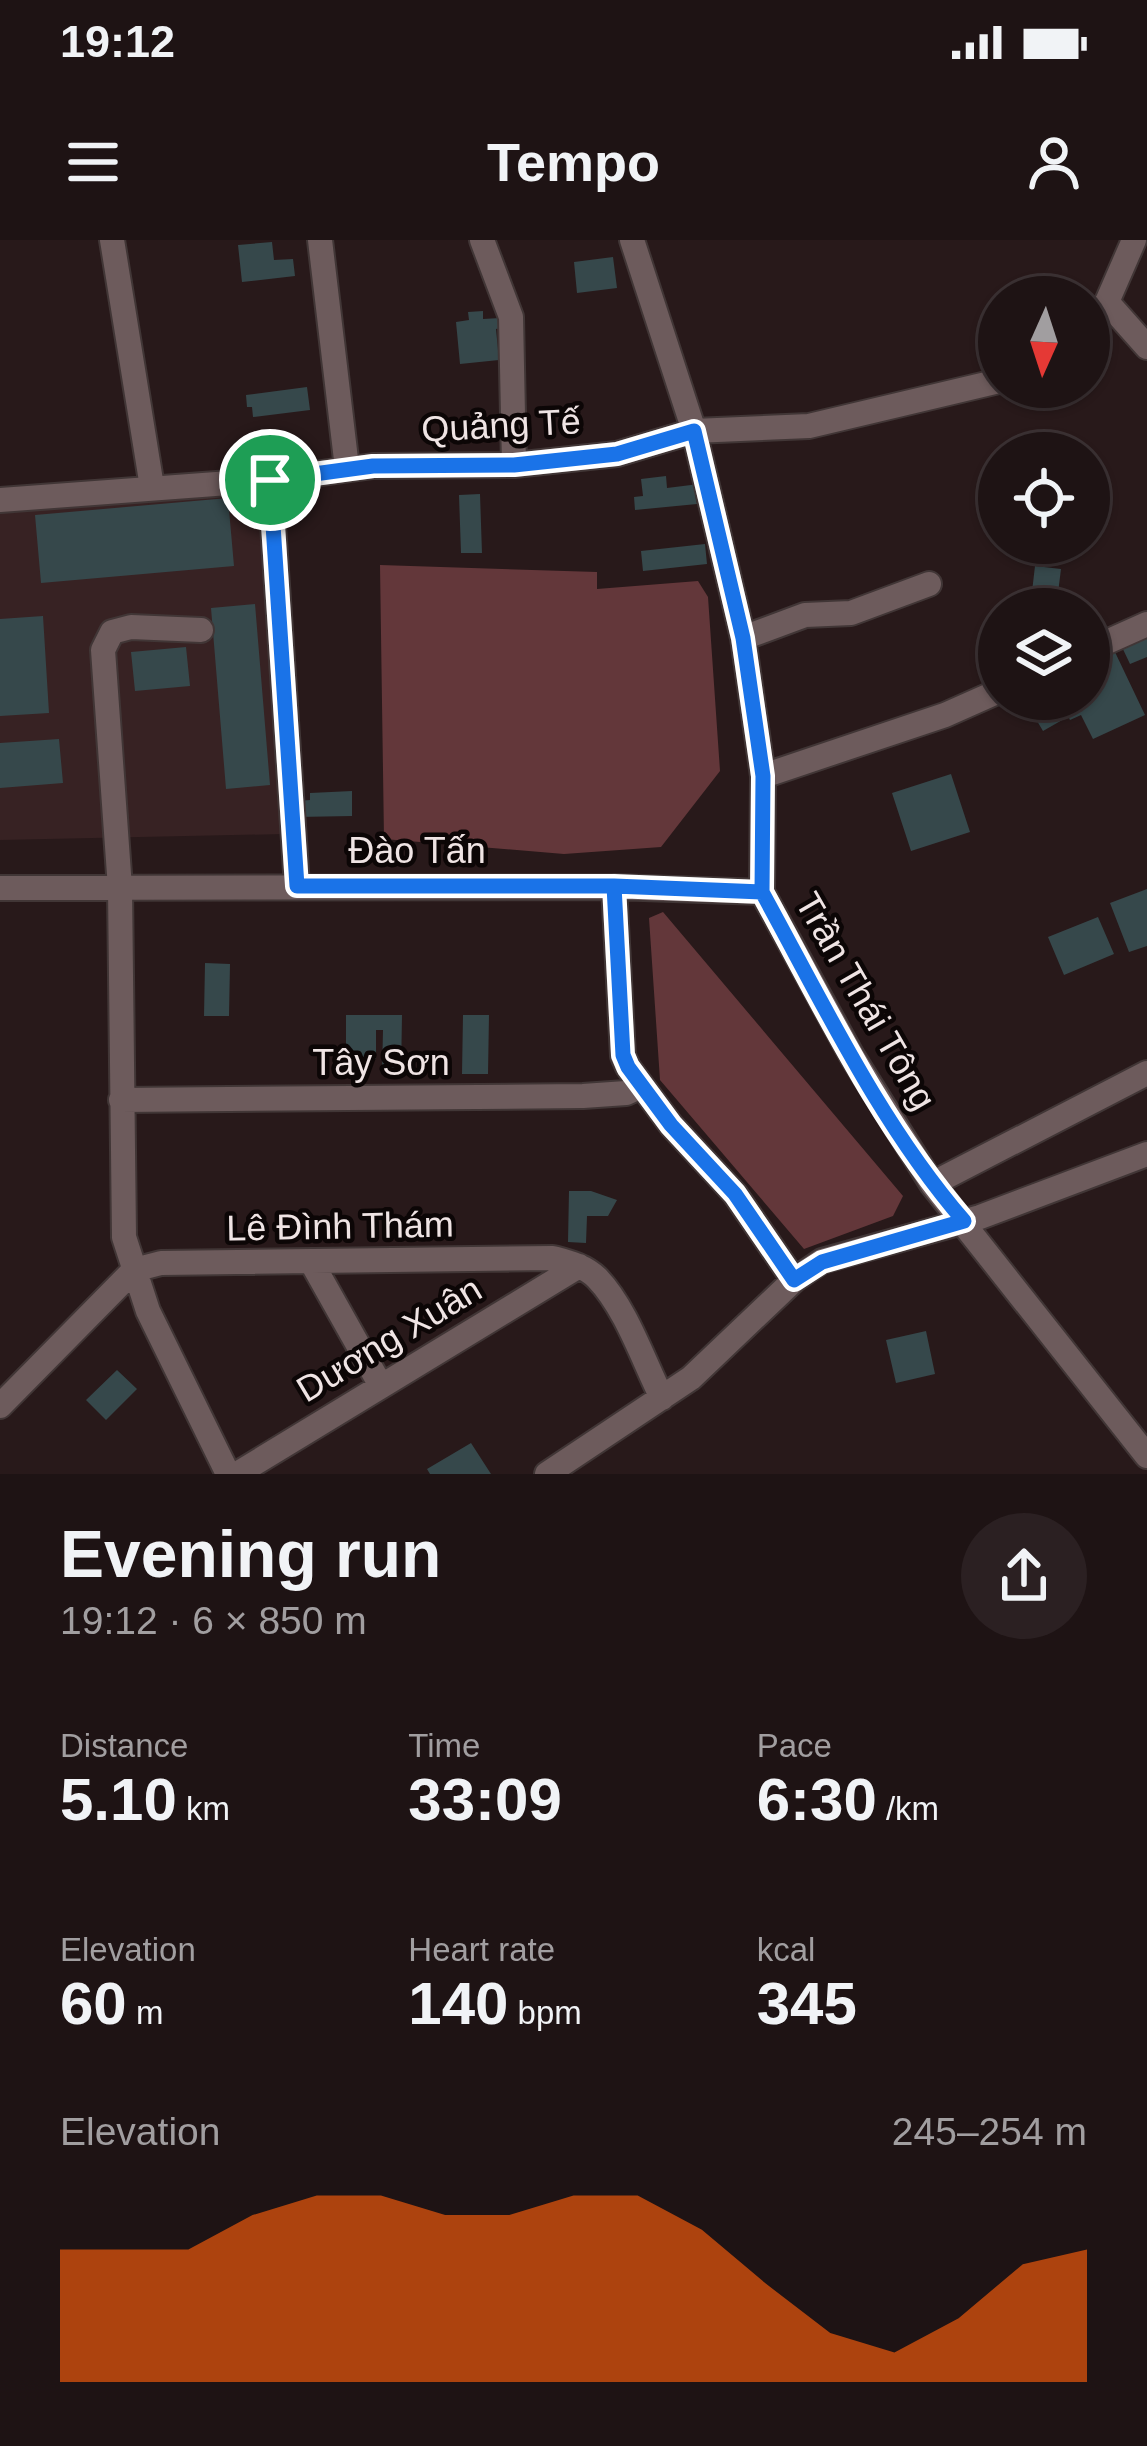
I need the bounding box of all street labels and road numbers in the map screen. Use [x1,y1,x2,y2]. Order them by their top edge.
street label: Quảng Tế [420,400,582,450]
street label: Đào Tấn [348,830,486,871]
street label: Trần Thái Tông [787,885,945,1117]
street label: Tây Sơn [312,1042,450,1083]
street label: Lê Đình Thám [226,1204,454,1248]
street label: Dương Xuân [289,1268,489,1410]

